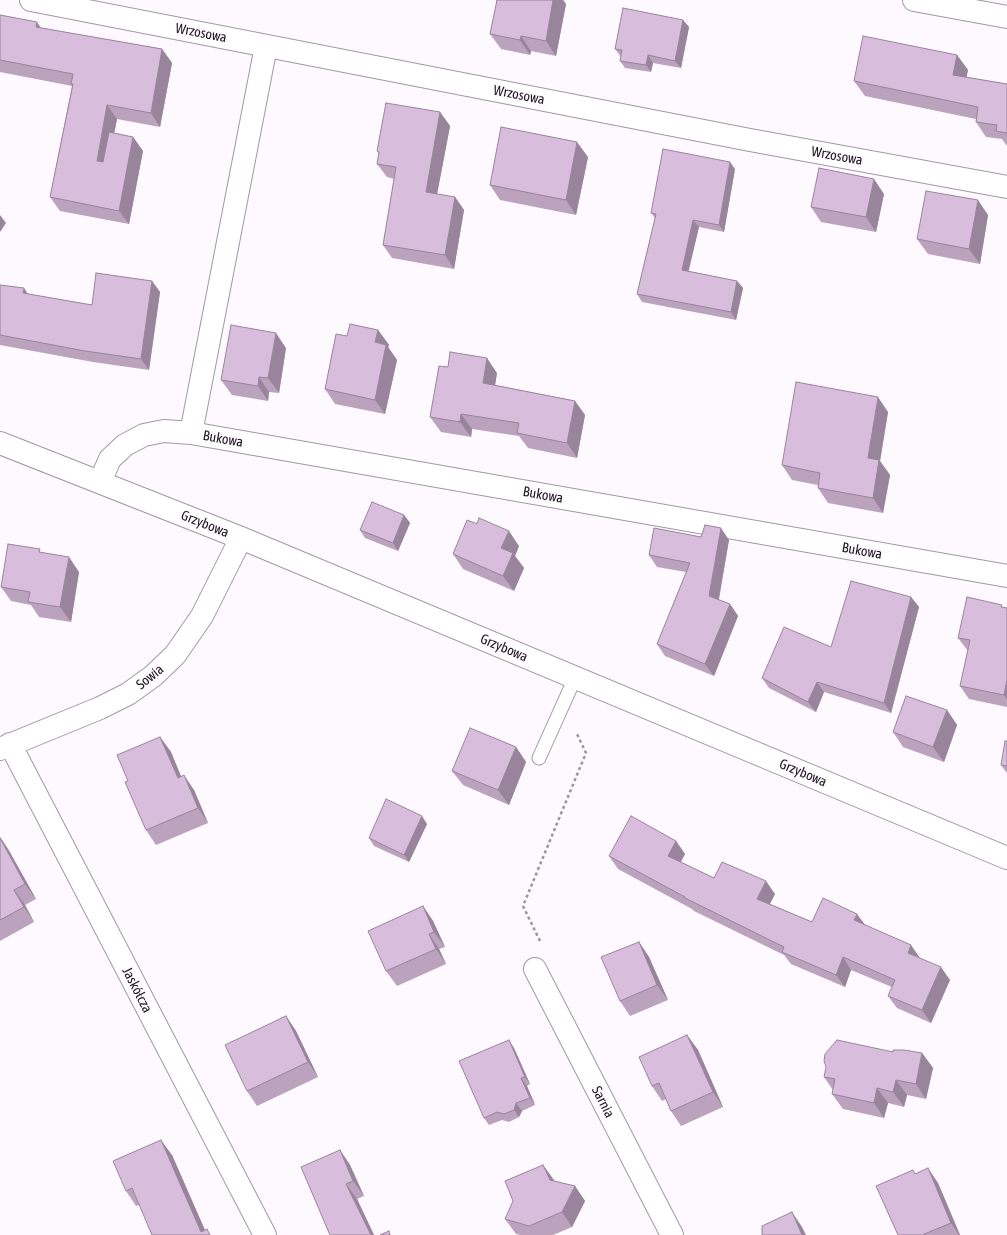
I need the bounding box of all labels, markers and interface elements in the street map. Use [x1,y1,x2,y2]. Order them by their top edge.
street label: Wrzosowa [174,20,228,46]
street label: Wrzosowa [492,82,546,108]
street label: Wrzosowa [810,143,864,169]
street label: Bukowa [202,427,244,451]
street label: Bukowa [522,483,564,507]
street label: Grzybowa [179,507,231,541]
street label: Bukowa [841,539,883,563]
street label: Grzybowa [478,630,530,666]
street label: Sowia [133,661,167,693]
street label: Grzybowa [777,755,829,791]
street label: Jaskółcza [118,964,156,1016]
street label: Sarnia [588,1083,618,1121]

